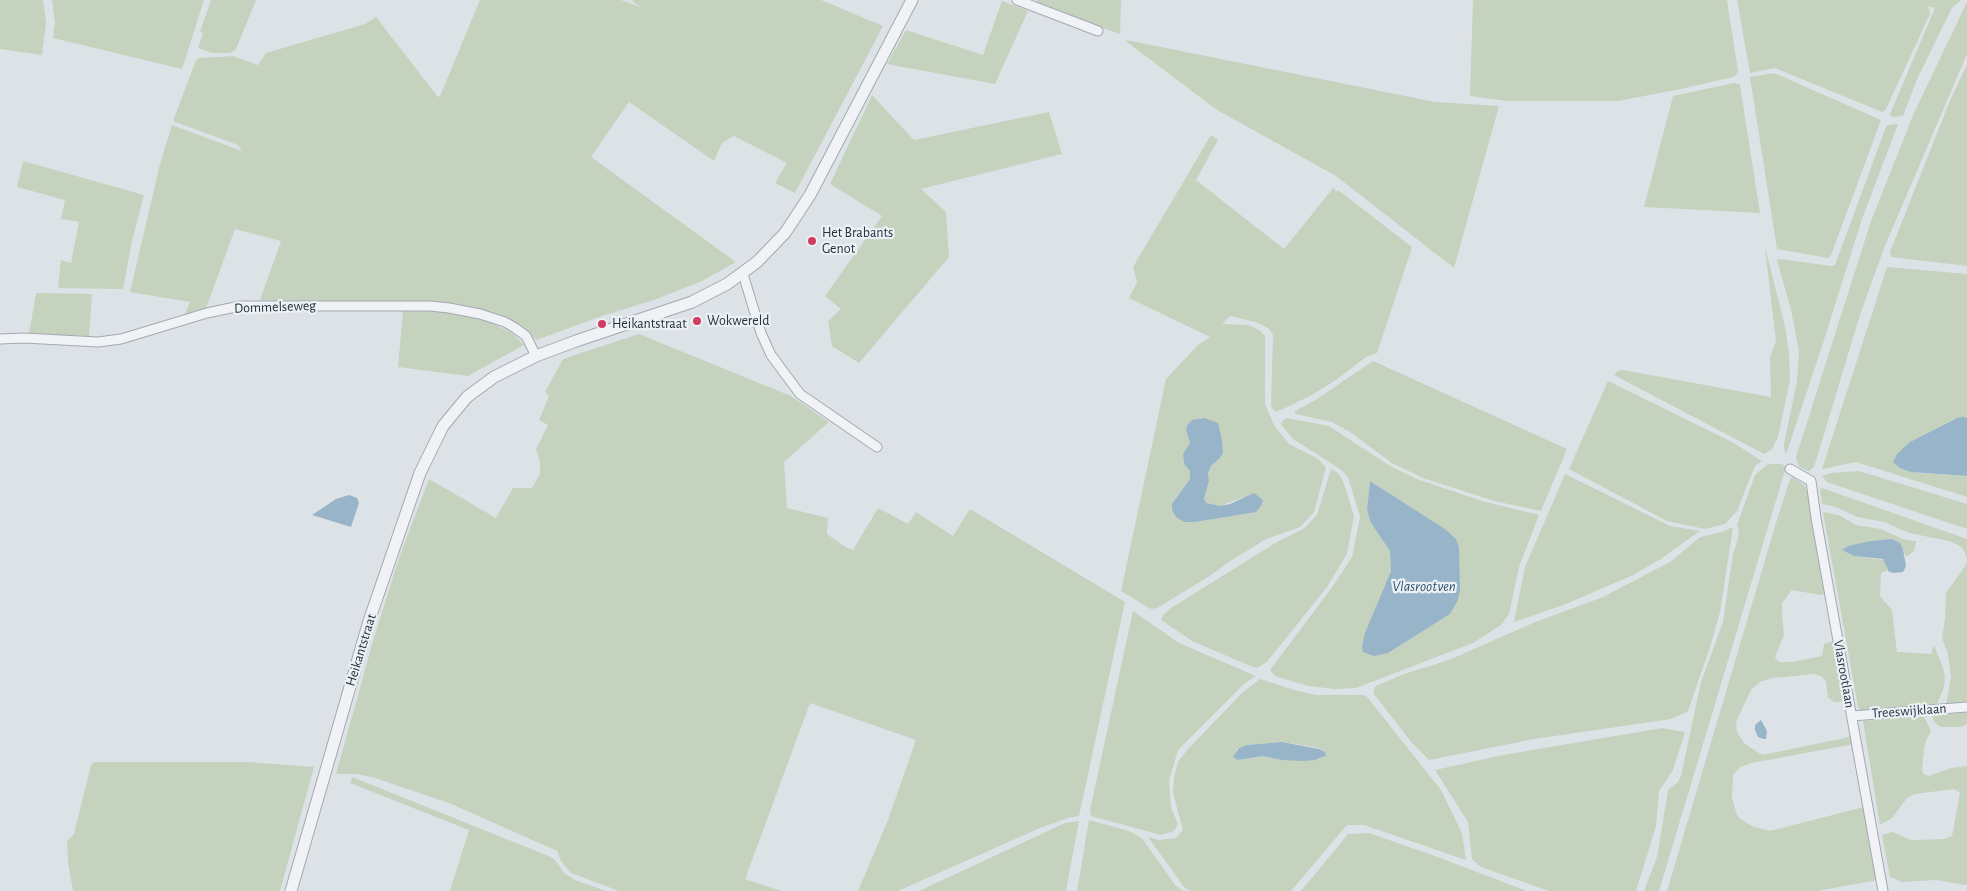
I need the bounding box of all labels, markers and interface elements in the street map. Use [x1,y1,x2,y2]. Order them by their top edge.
place label: Het Brabants Genot [822,225,893,258]
marker: Het Brabants Genot [806,235,818,247]
street label: Dommelseweg [234,297,316,317]
place label: Wokwereld [707,313,770,329]
marker: Wokwereld [691,315,703,327]
place label: Heikantstraat [612,316,687,332]
marker: Heikantstraat [596,318,608,330]
water label: Vlasrootven [1392,577,1456,595]
street label: Heikantstraat [342,612,380,688]
street label: Vlasrootlaan [1830,639,1858,709]
street label: Treeswijklaan [1871,700,1947,722]

